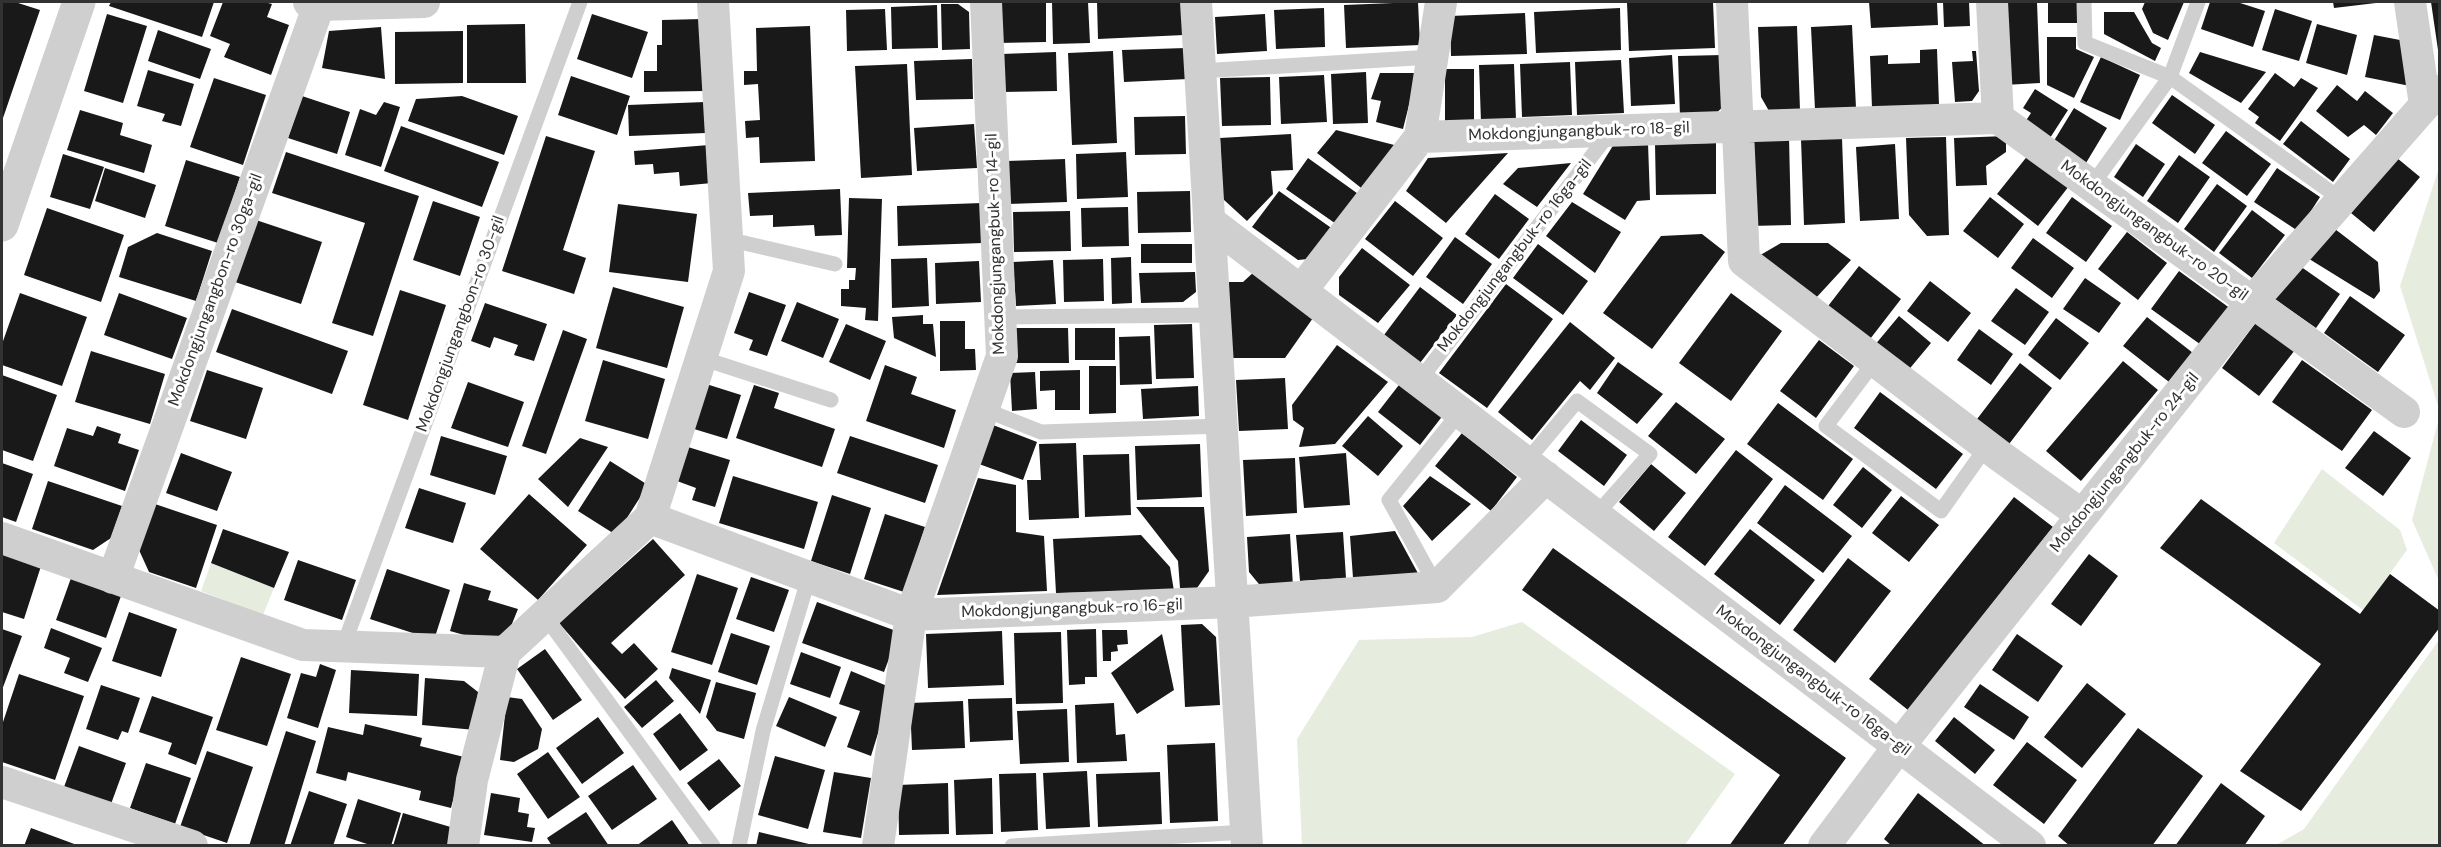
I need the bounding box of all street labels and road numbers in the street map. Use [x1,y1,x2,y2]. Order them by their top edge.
street label: Mokdongjungangbuk-ro 18-gil [1468,119,1690,145]
street label: Mokdongjungangbuk-ro 14-gil [983,133,1009,355]
street label: Mokdongjungangbuk-ro 16ga-gil [1434,156,1596,356]
street label: Mokdongjungangbuk-ro 20-gil [2057,157,2251,305]
street label: Mokdongjungangbon-ro 30ga-gil [165,171,267,409]
street label: Mokdongjungangbon-ro 30-gil [413,213,509,435]
street label: Mokdongjungangbuk-ro 24-gil [2047,369,2203,557]
street label: Mokdongjungangbuk-ro 16-gil [961,596,1183,622]
street label: Mokdongjungangbuk-ro 16ga-gil [1712,601,1914,761]

